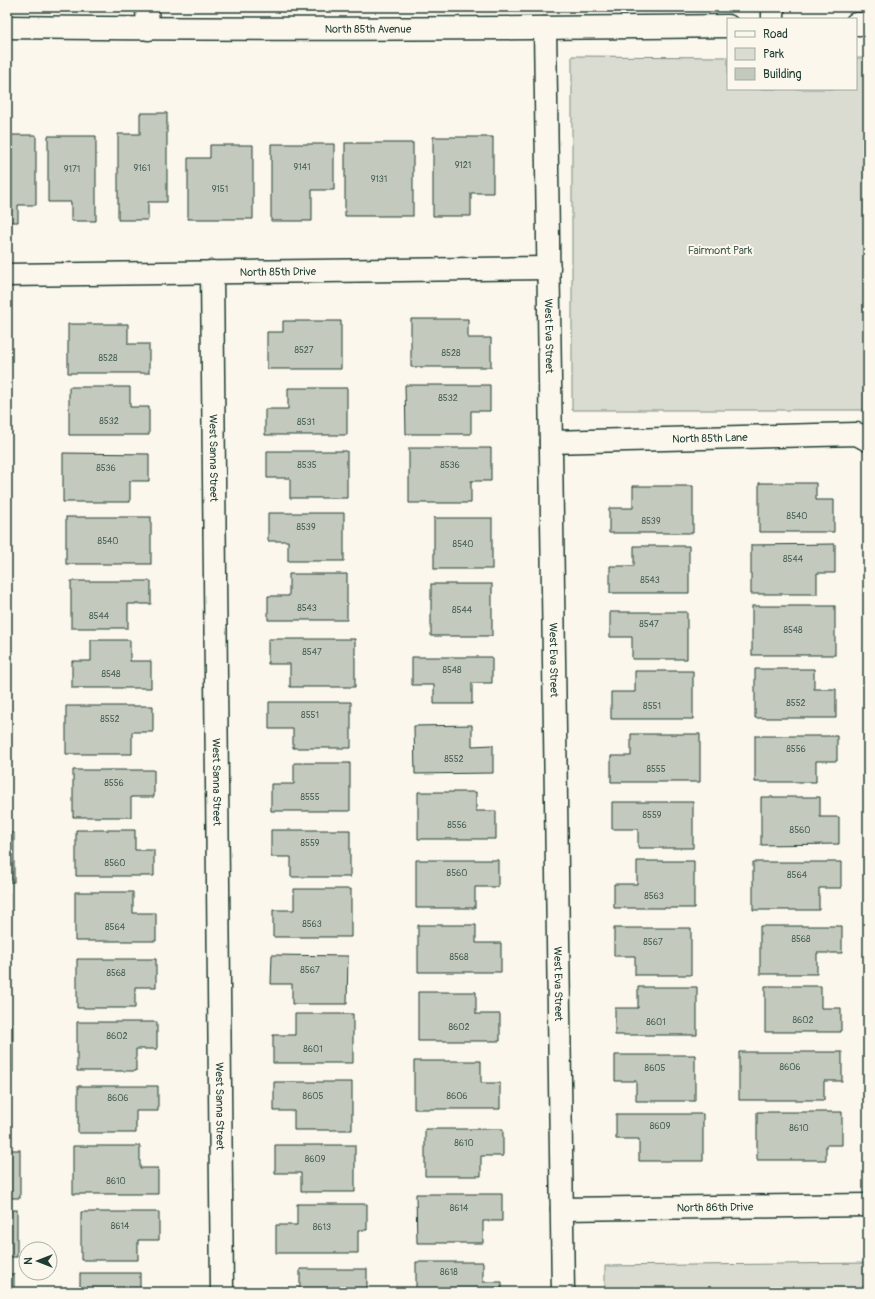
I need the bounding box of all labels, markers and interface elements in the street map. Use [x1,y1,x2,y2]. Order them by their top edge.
legend [727,18,857,90]
street label: North 85th Avenue [325,23,412,36]
text: Road [763,27,788,42]
text: Park [763,47,784,62]
text: Building [763,67,802,82]
house number: 9121 [455,160,471,171]
house number: 9141 [294,162,310,173]
house number: 9161 [134,163,150,174]
house number: 9171 [64,164,80,175]
house number: 9131 [371,174,387,185]
house number: 9151 [212,184,228,195]
park label: Fairmont Park [688,244,753,257]
street label: North 85th Drive [240,265,317,279]
street label: West Eva Street [542,299,556,374]
house number: 8527 [294,345,314,356]
house number: 8528 [442,348,461,359]
house number: 8528 [99,353,118,364]
house number: 8532 [438,393,458,404]
street label: West Sanna Street [206,414,220,502]
house number: 8532 [99,416,119,427]
house number: 8531 [297,417,315,428]
street label: North 85th Lane [672,431,748,446]
house number: 8535 [297,460,317,471]
house number: 8536 [440,460,460,471]
house number: 8536 [96,463,116,474]
house number: 8540 [787,511,807,522]
house number: 8539 [641,516,661,527]
house number: 8539 [296,522,316,533]
house number: 8540 [98,536,118,547]
house number: 8540 [453,539,473,550]
house number: 8544 [783,554,804,565]
house number: 8543 [640,575,660,586]
house number: 8543 [297,603,317,614]
house number: 8544 [452,605,473,616]
house number: 8544 [89,611,110,622]
house number: 8547 [639,619,659,630]
street label: West Eva Street [546,623,561,698]
house number: 8548 [783,625,803,636]
house number: 8547 [302,647,322,658]
house number: 8548 [442,665,462,676]
house number: 8548 [101,669,121,680]
house number: 8552 [786,698,806,709]
house number: 8551 [643,701,661,712]
house number: 8551 [301,710,319,721]
house number: 8552 [100,714,120,725]
street label: West Sanna Street [210,738,223,826]
house number: 8556 [786,744,806,755]
house number: 8552 [444,754,464,765]
house number: 8555 [646,764,666,775]
house number: 8556 [104,778,124,789]
house number: 8555 [300,792,320,803]
house number: 8559 [643,810,662,821]
house number: 8556 [447,820,467,831]
house number: 8560 [790,825,810,836]
house number: 8559 [301,838,320,849]
house number: 8560 [105,858,125,869]
house number: 8560 [447,868,467,879]
house number: 8564 [787,870,808,881]
house number: 8563 [644,891,664,902]
house number: 8563 [302,919,322,930]
house number: 8564 [105,922,126,933]
house number: 8568 [791,934,811,945]
house number: 8567 [643,937,663,948]
street label: West Eva Street [551,946,565,1022]
house number: 8568 [449,952,469,963]
house number: 8567 [300,965,320,976]
house number: 8568 [106,968,126,979]
house number: 8602 [793,1015,813,1026]
house number: 8601 [646,1017,666,1028]
house number: 8602 [449,1022,469,1033]
house number: 8602 [107,1031,127,1042]
house number: 8601 [303,1044,323,1055]
street label: West Sanna Street [213,1062,227,1150]
house number: 8606 [779,1062,801,1073]
house number: 8605 [645,1063,666,1074]
house number: 8605 [303,1091,324,1102]
house number: 8606 [446,1091,468,1102]
house number: 8606 [107,1093,129,1104]
house number: 8609 [650,1121,671,1132]
house number: 8610 [789,1123,809,1134]
house number: 8610 [454,1138,474,1149]
house number: 8609 [305,1154,326,1165]
house number: 8610 [106,1176,126,1187]
street label: North 86th Drive [677,1200,754,1215]
house number: 8614 [450,1203,469,1214]
house number: 8614 [111,1221,130,1232]
house number: 8613 [313,1222,331,1233]
north arrow [18,1241,58,1281]
text: N [22,1257,35,1265]
house number: 8618 [440,1267,458,1278]

